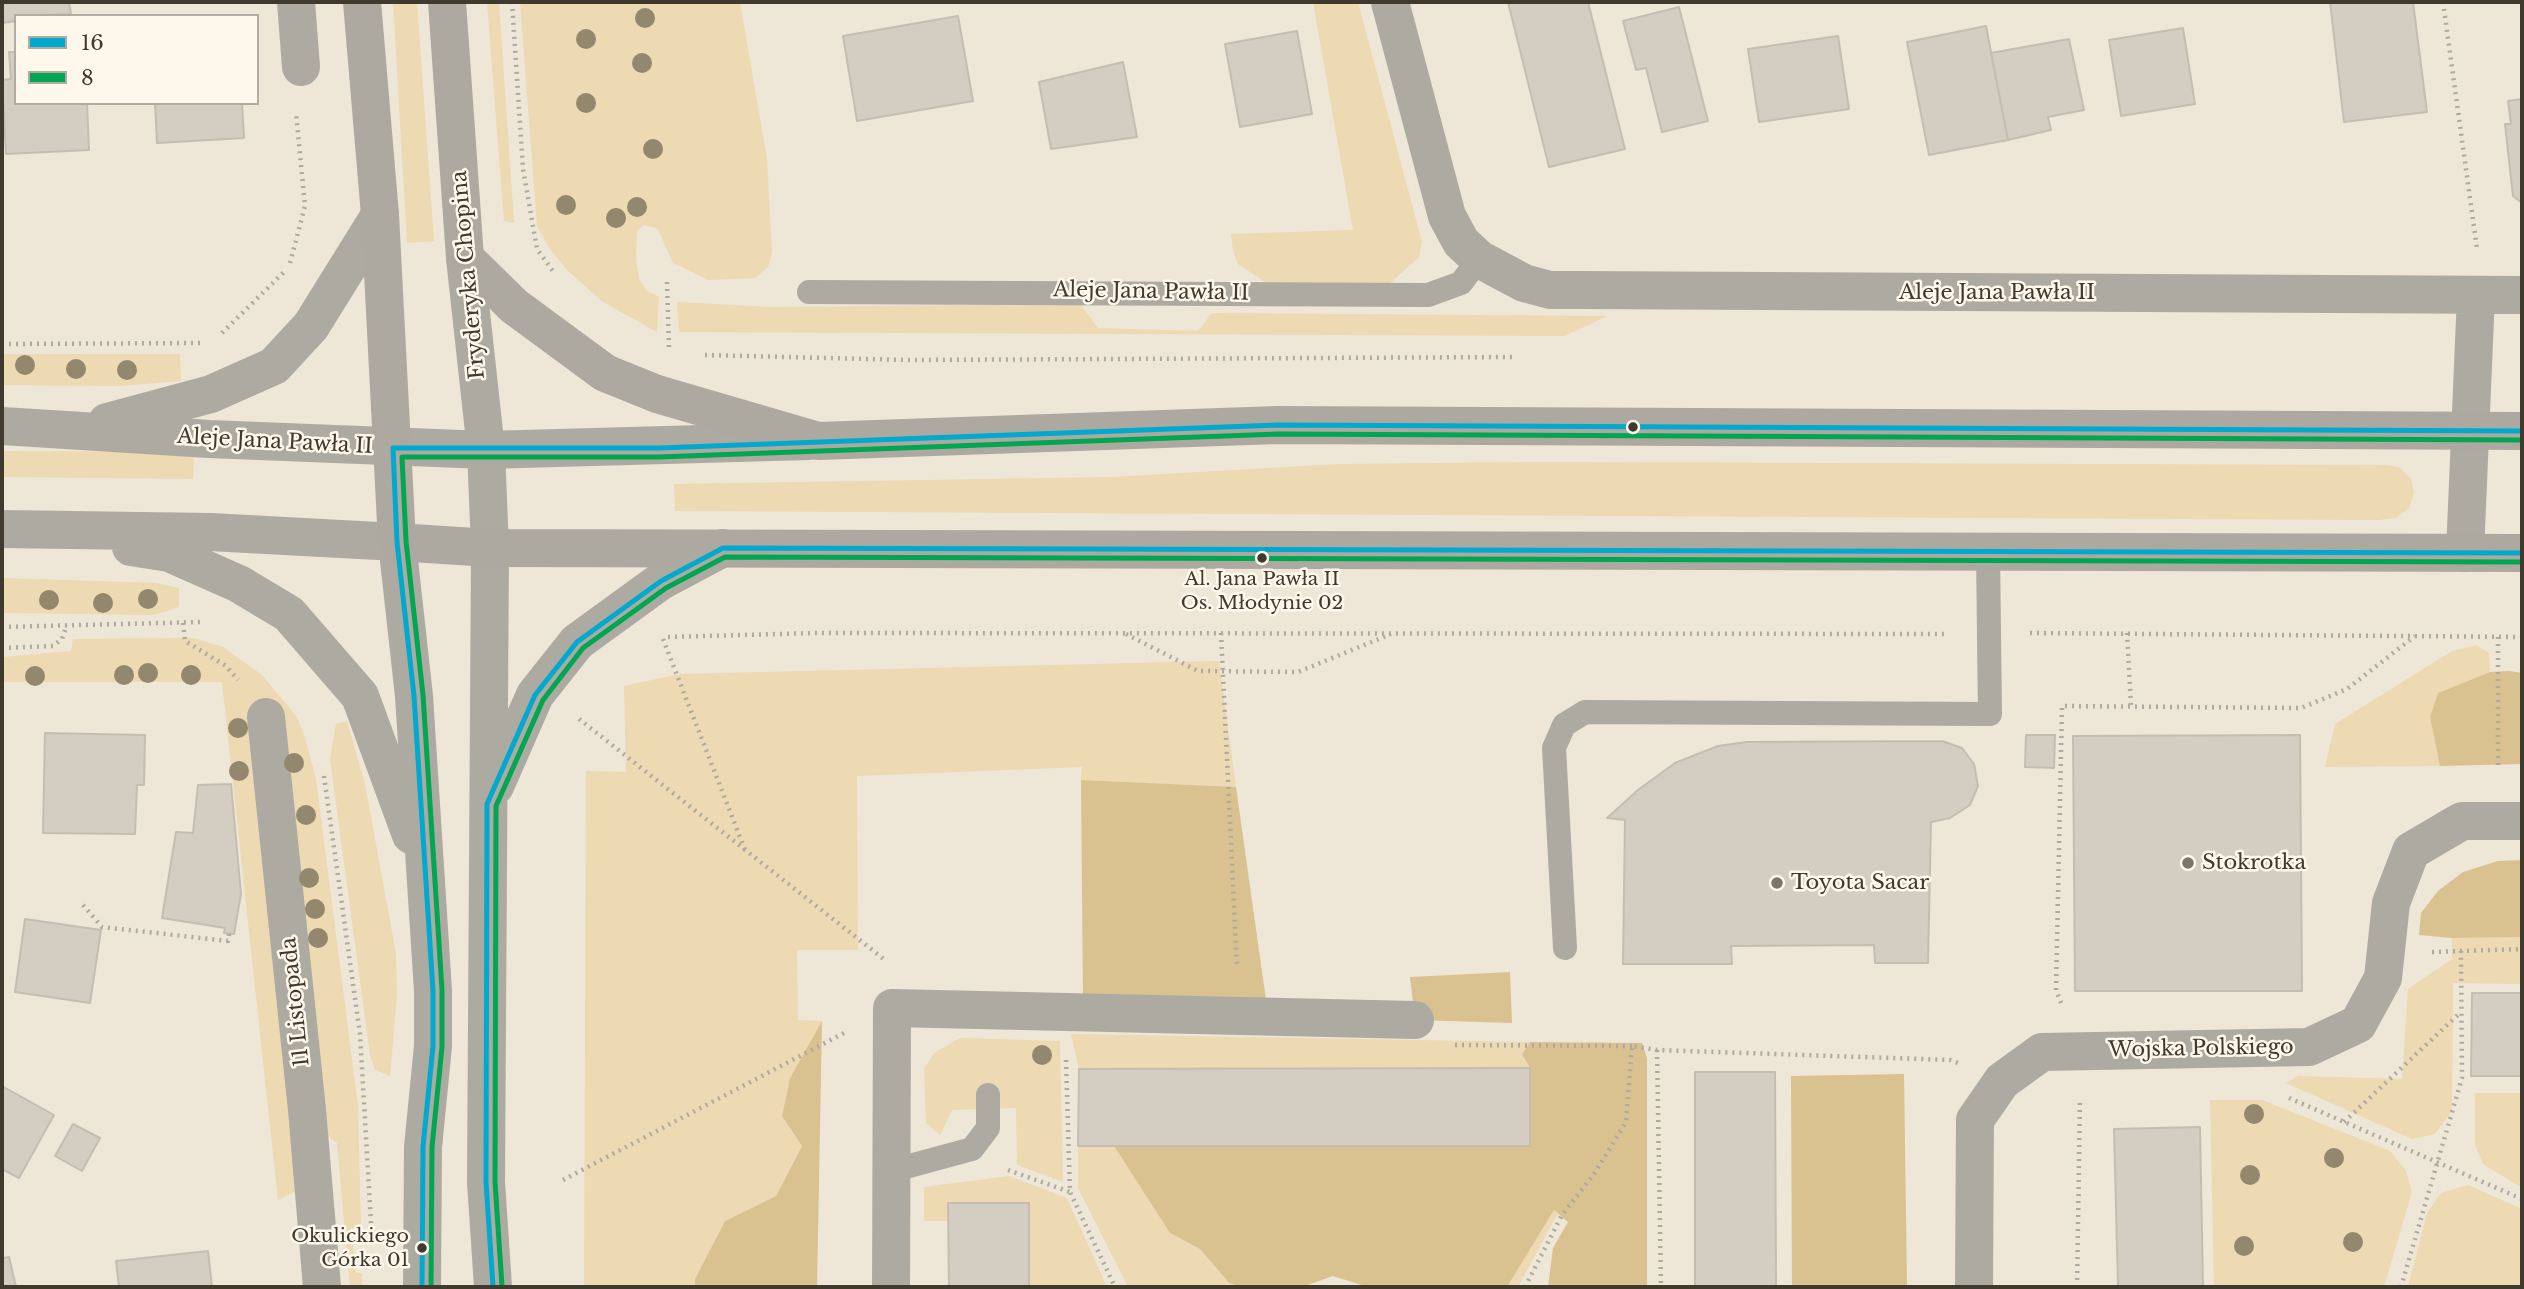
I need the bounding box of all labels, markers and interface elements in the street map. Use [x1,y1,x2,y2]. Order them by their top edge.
legend [14,14,259,105]
text: 16 [81,30,104,56]
text: 8 [81,65,94,91]
street label: Fryderyka Chopina [447,170,491,380]
street label: Aleje Jana Pawła II [1053,278,1249,306]
street label: Aleje Jana Pawła II [1899,280,2095,306]
unlabelled marker [1626,420,1640,434]
street label: Aleje Jana Pawła II [176,424,374,460]
marker: Al. Jana Pawła II Os. Młodynie 02 [1255,551,1269,565]
place label: Al. Jana Pawła II Os. Młodynie 02 [1181,569,1343,613]
place label: Stokrotka [2202,850,2306,876]
marker: Stokrotka [2180,855,2196,871]
place label: Toyota Sacar [1791,870,1929,896]
marker: Toyota Sacar [1769,875,1785,891]
street label: 11 Listopada [277,936,315,1068]
street label: Wojska Polskiego [2108,1035,2294,1063]
place label: Okulickiego Górka 01 [291,1226,409,1270]
marker: Okulickiego Górka 01 [415,1241,429,1255]

